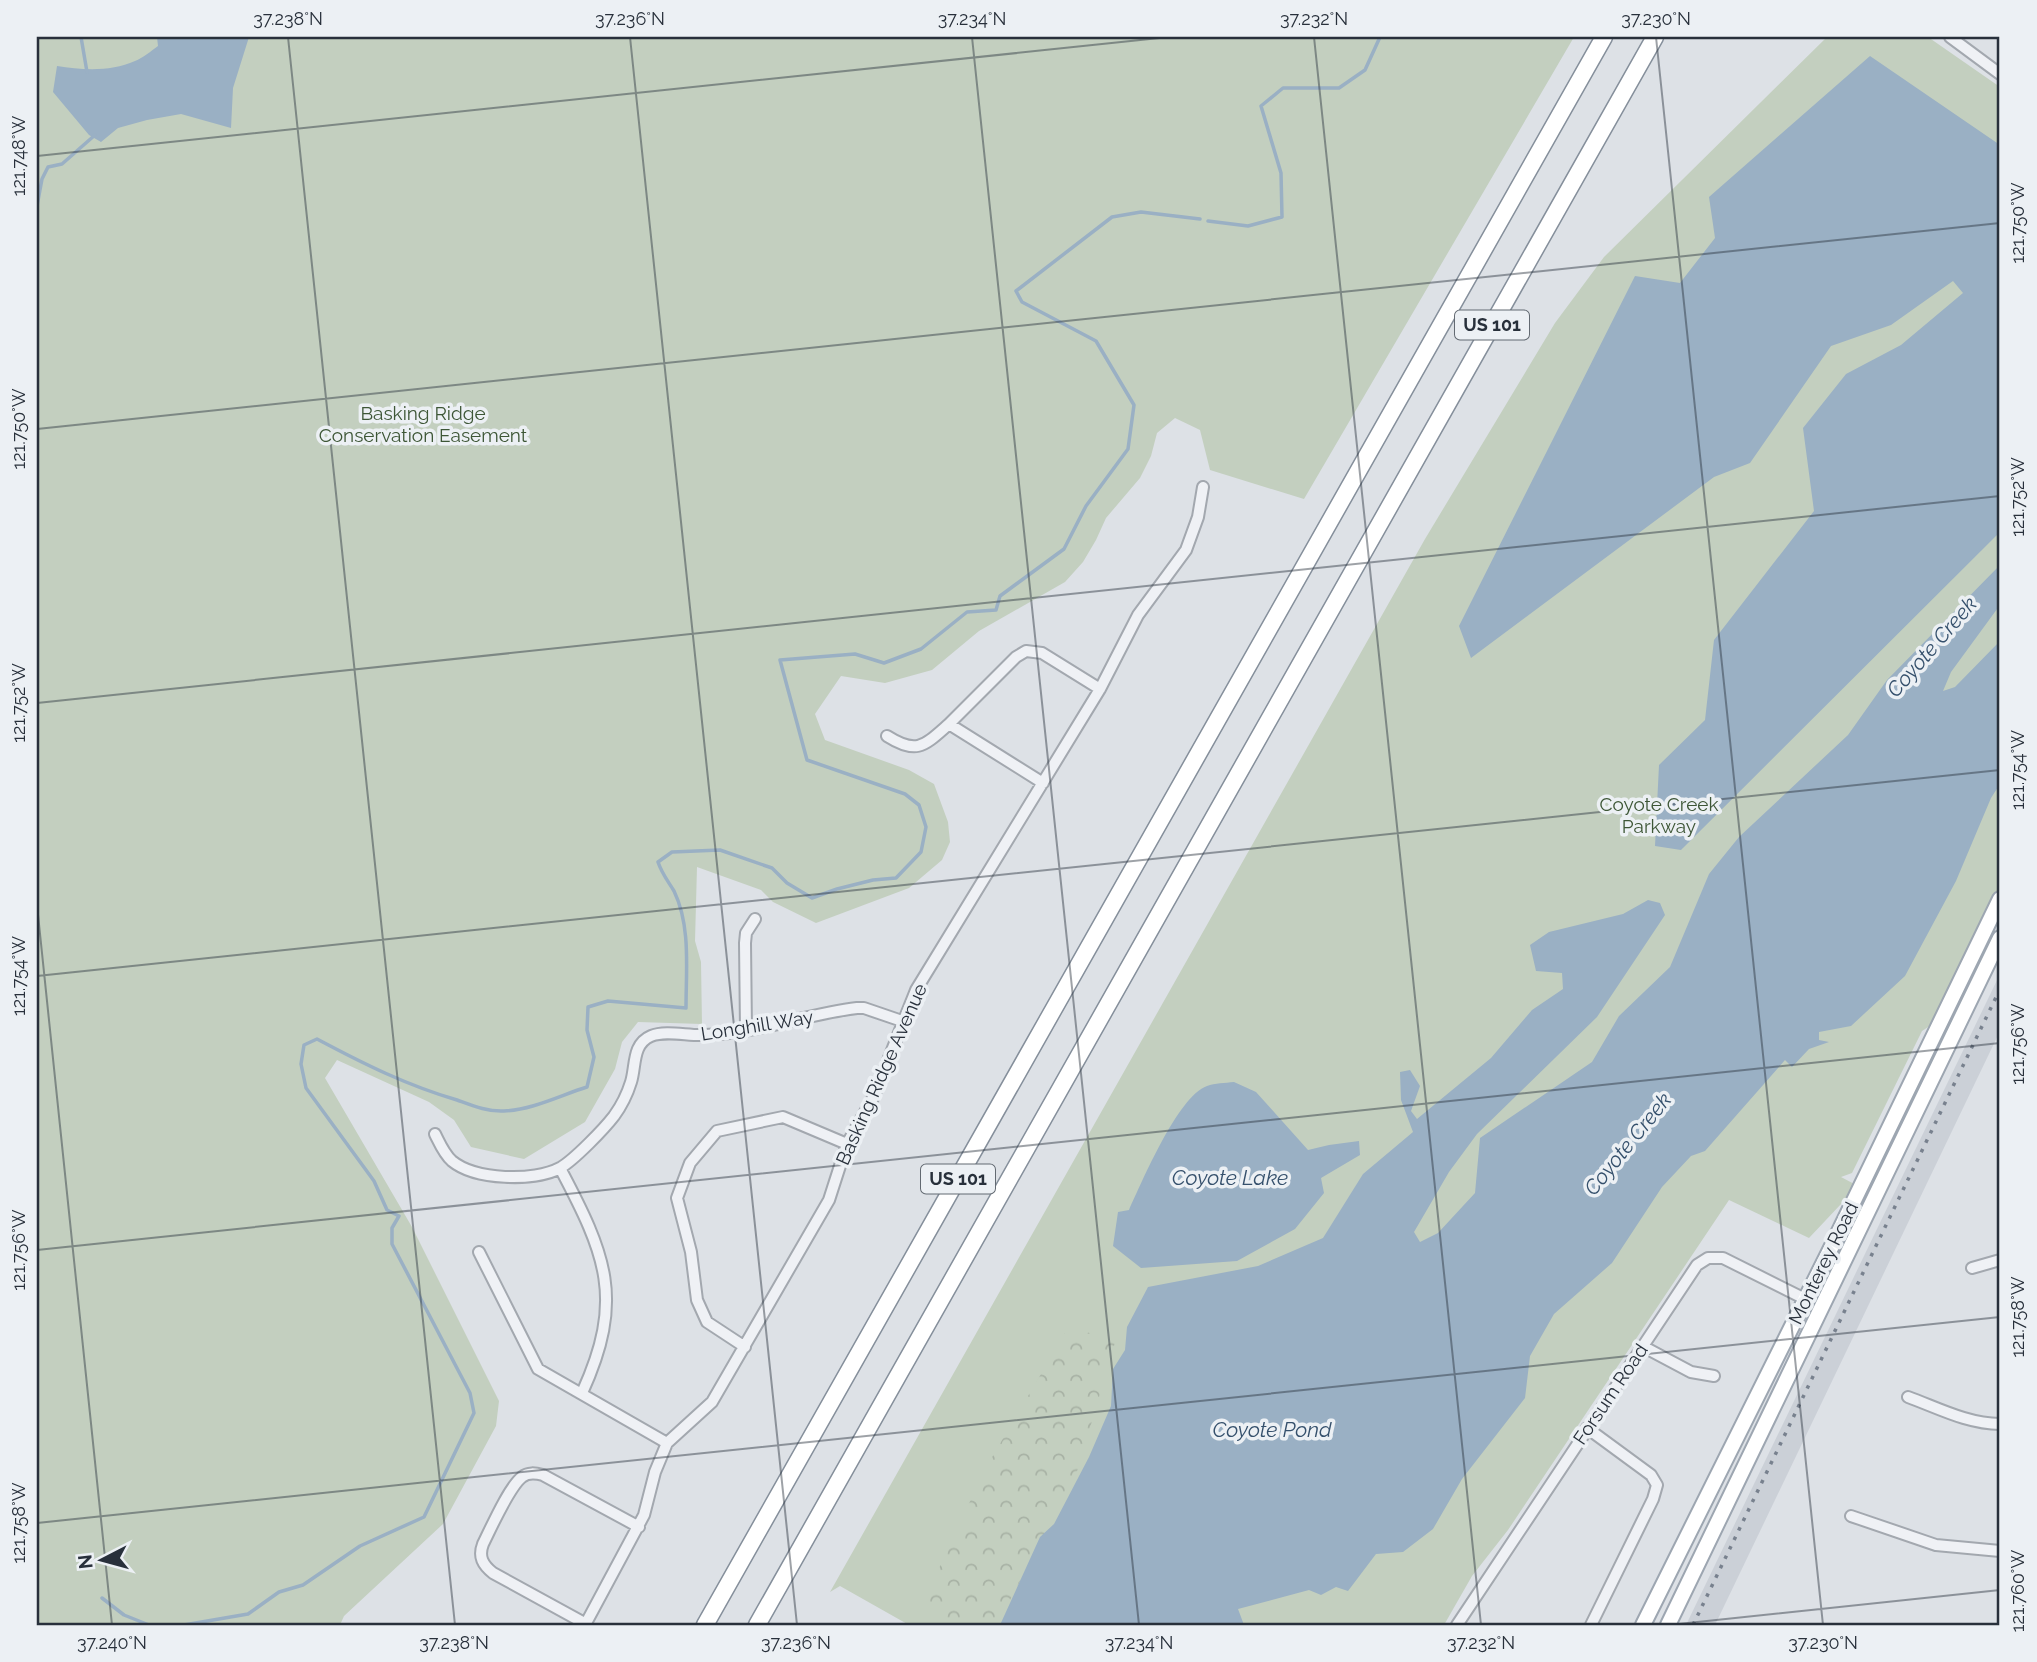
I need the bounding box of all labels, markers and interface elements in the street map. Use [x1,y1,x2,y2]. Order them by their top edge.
text: 37.238°N [253,8,323,29]
text: 37.236°N [595,8,665,29]
text: 37.234°N [938,8,1006,29]
text: 37.232°N [1280,8,1348,29]
text: 37.230°N [1621,8,1691,29]
text: 121.748°W [8,116,29,196]
text: 121.750°W [2007,182,2028,264]
road number: US 101 [1455,310,1529,340]
text: 121.750°W [8,388,29,470]
park label: Basking Ridge Conservation Easement [319,402,528,446]
text: 121.752°W [2007,457,2028,537]
water label: Coyote Creek [1881,591,1982,702]
text: 121.752°W [8,663,29,743]
text: 121.754°W [2007,730,2028,810]
park label: Coyote Creek Parkway [1599,793,1719,837]
text: 121.754°W [8,936,29,1016]
street label: Basking Ridge Avenue [831,980,931,1168]
text: 121.756°W [2007,1003,2028,1085]
street label: Longhill Way [699,1005,815,1045]
water label: Coyote Creek [1579,1087,1677,1200]
road number: US 101 [921,1164,995,1194]
water label: Coyote Lake [1172,1165,1288,1190]
street label: Monterey Road [1784,1198,1862,1328]
text: 121.756°W [8,1209,29,1291]
text: 121.758°W [2007,1276,2028,1358]
street label: Forsum Road [1568,1339,1652,1449]
water label: Coyote Pond [1212,1417,1332,1442]
text: 121.758°W [8,1482,29,1564]
north arrow [66,1526,136,1596]
text: 121.760°W [2007,1550,2028,1632]
text: N [73,1553,97,1570]
text: 37.240°N [77,1632,147,1653]
text: 37.238°N [419,1632,489,1653]
text: 37.236°N [761,1632,831,1653]
text: 37.234°N [1105,1632,1173,1653]
text: 37.232°N [1447,1632,1515,1653]
text: 37.230°N [1788,1632,1858,1653]

